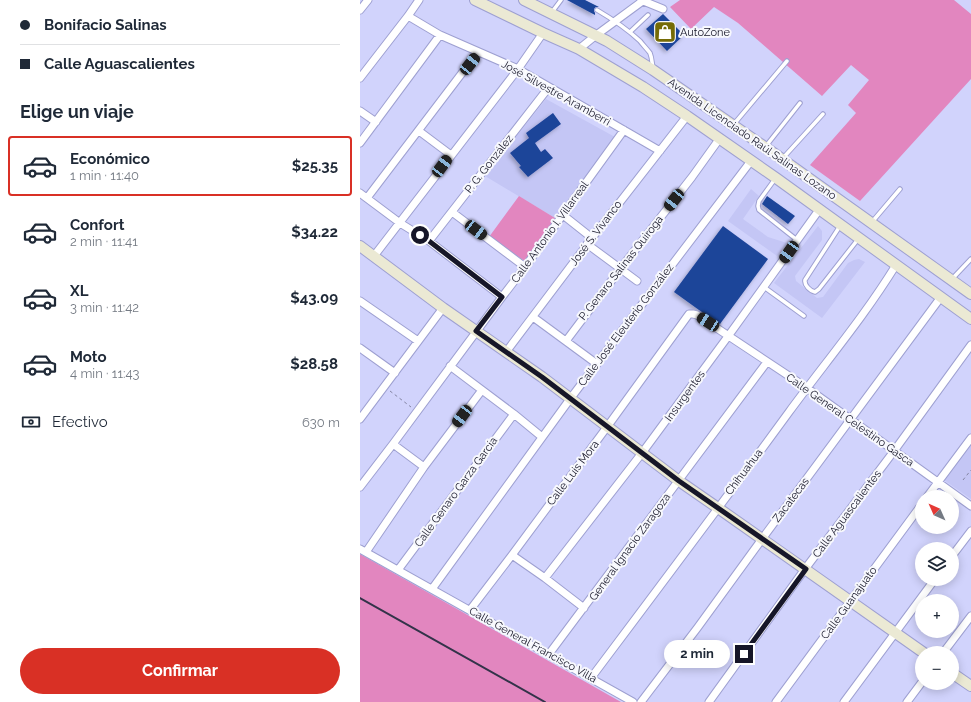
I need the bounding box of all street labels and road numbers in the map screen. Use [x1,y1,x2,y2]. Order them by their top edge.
street label: José Silvestre Aramberri [499,58,613,128]
street label: Avenida Licenciado Raúl Salinas Lozano [665,76,839,203]
street label: P. G. González [462,132,516,196]
street label: Calle Antonio I. Villarreal [509,179,591,285]
street label: José S. Vivanco [567,198,625,268]
street label: P. Genaro Salinas Quiroga [576,213,666,323]
street label: Calle José Eleuterio González [576,261,677,389]
street label: Insurgentes [662,368,708,424]
street label: Calle General Celestino Gasca [784,371,916,469]
street label: Calle Genaro Garza García [412,435,500,549]
street label: Calle Luis Mora [544,438,602,508]
street label: Chihuahua [722,446,766,498]
street label: Calle Aguascalientes [810,468,884,560]
street label: Zacatecas [770,475,812,525]
street label: General Ignacio Zaragoza [587,491,673,603]
street label: Calle Guanajuato [818,564,880,642]
street label: Calle General Francisco Villa [467,604,599,686]

